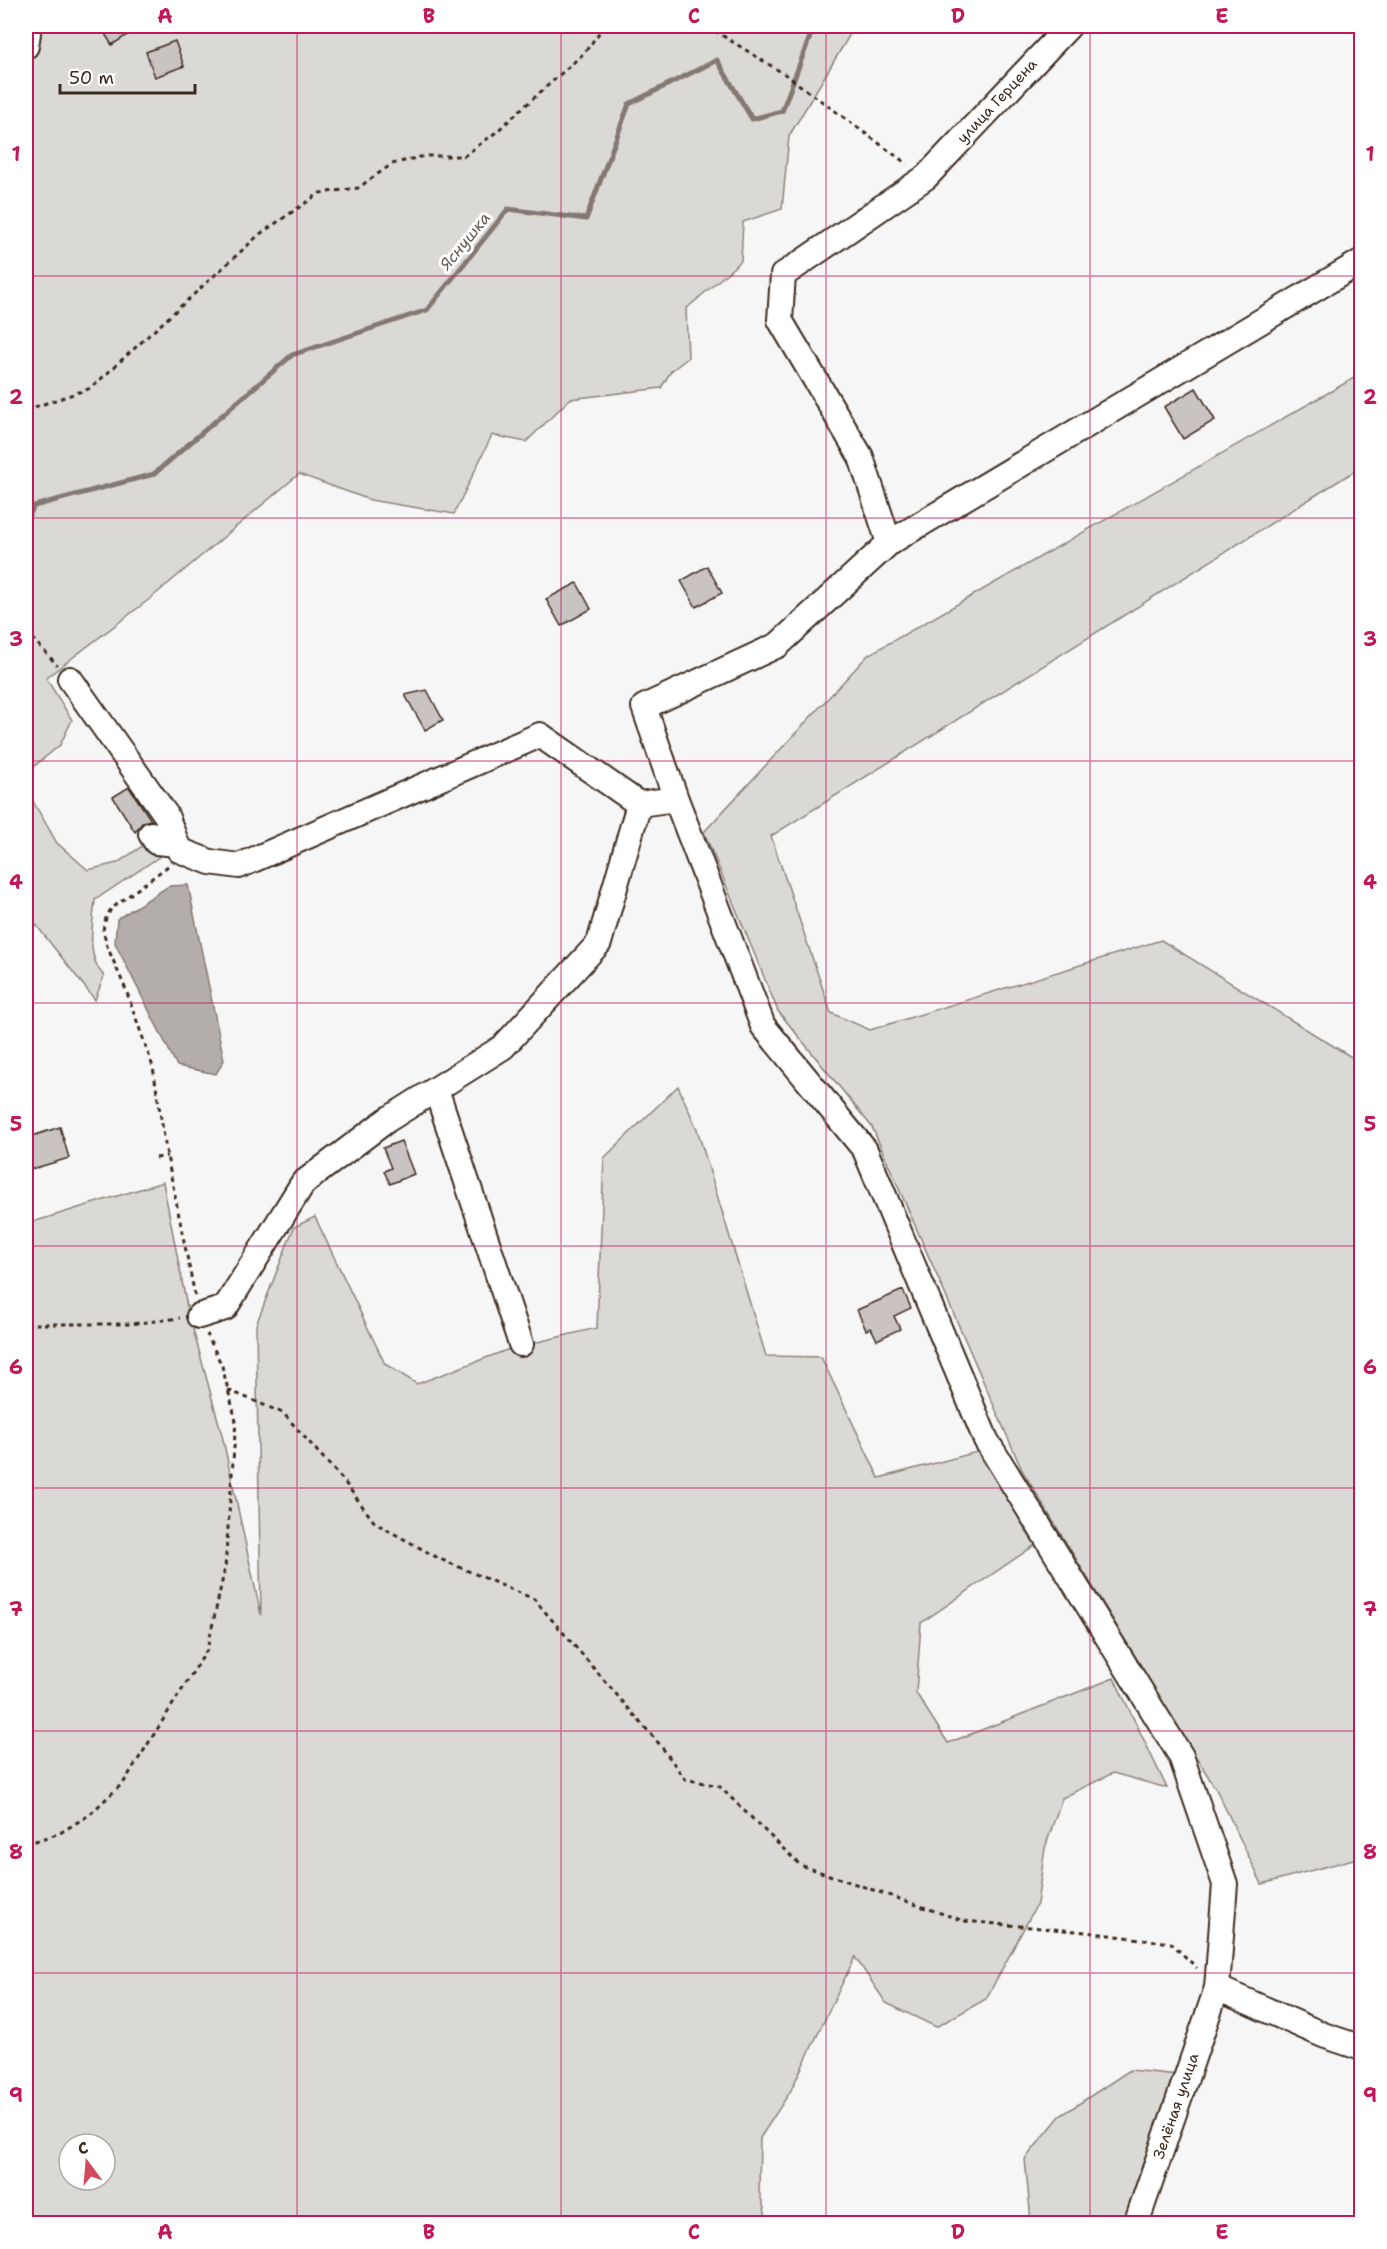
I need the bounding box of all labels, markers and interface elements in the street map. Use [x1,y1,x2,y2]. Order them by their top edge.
text: A [157,3,173,29]
text: B [423,3,435,29]
text: C [688,3,700,29]
text: D [951,3,965,29]
text: E [1215,3,1229,29]
street label: улица Герцена [953,54,1042,148]
scale bar [60,57,195,95]
text: 50 m [69,66,114,90]
text: 1 [11,141,21,167]
text: 1 [1365,141,1375,167]
water label: Яснушка [435,208,495,275]
text: 2 [9,384,23,410]
text: 2 [1363,384,1377,410]
text: 3 [9,626,23,652]
text: 3 [1363,626,1377,652]
text: 4 [9,869,23,895]
text: 4 [1363,869,1377,895]
text: 5 [10,1111,22,1137]
text: 5 [1364,1111,1376,1137]
text: 6 [9,1354,23,1380]
text: 6 [1363,1354,1377,1380]
text: 7 [9,1596,23,1622]
text: 7 [1363,1596,1377,1622]
text: 8 [9,1839,23,1865]
text: 8 [1363,1839,1377,1865]
street label: Зелёная улица [1149,2050,1204,2162]
text: 9 [9,2082,23,2108]
text: 9 [1363,2082,1377,2108]
north arrow [57,2132,117,2192]
text: С [75,2137,91,2160]
text: A [157,2219,173,2245]
text: B [423,2219,435,2245]
text: C [688,2219,700,2245]
text: D [951,2219,965,2245]
text: E [1215,2219,1229,2245]

